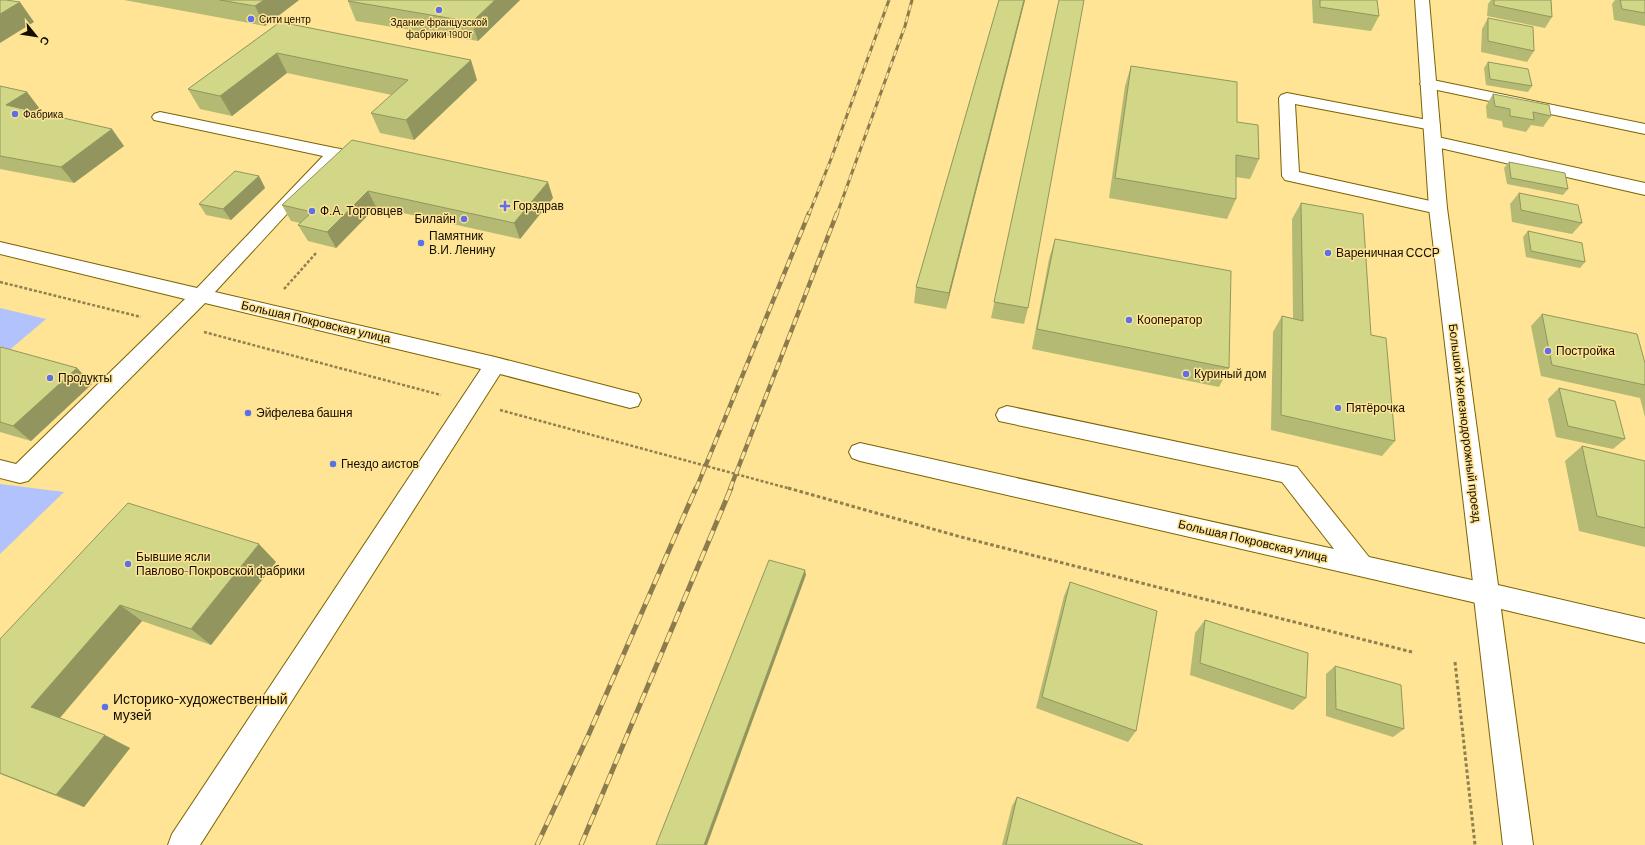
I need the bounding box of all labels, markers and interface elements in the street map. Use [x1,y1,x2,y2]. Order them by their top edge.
marker: Здание французской фабрики 1900г [434,5,444,15]
place label: Сити центр [259,13,311,25]
marker: Сити центр [246,14,256,24]
north arrow [16,16,56,56]
place label: Здание французской фабрики 1900г [391,16,487,40]
text: С [37,35,53,48]
place label: Фабрика [23,108,64,120]
marker: Фабрика [10,109,20,119]
place label: Горздрав [513,198,564,213]
marker: Горздрав [500,201,510,211]
place label: Ф.А. Торговцев [320,203,403,218]
marker: Ф.А. Торговцев [307,206,317,216]
place label: Билайн [414,211,456,225]
marker: Билайн [459,214,469,224]
place label: Памятник В.И. Ленину [429,228,495,257]
marker: Памятник В.И. Ленину [416,238,426,248]
place label: Вареничная СССР [1336,245,1440,260]
marker: Вареничная СССР [1323,248,1333,258]
street label: Большая Покровская улица [240,297,393,346]
place label: Кооператор [1137,312,1203,327]
marker: Кооператор [1124,315,1134,325]
street label: Большой Железнодорожный проезд [1446,323,1485,523]
place label: Постройка [1556,343,1615,358]
marker: Постройка [1543,346,1553,356]
place label: Куриный дом [1194,366,1267,381]
marker: Куриный дом [1181,369,1191,379]
place label: Продукты [58,370,112,385]
marker: Продукты [45,373,55,383]
place label: Пятёрочка [1346,400,1405,415]
marker: Пятёрочка [1333,403,1343,413]
place label: Эйфелева башня [256,405,353,420]
marker: Эйфелева башня [243,408,253,418]
place label: Гнездо аистов [341,456,419,471]
marker: Гнездо аистов [328,459,338,469]
street label: Большая Покровская улица [1177,516,1330,565]
place label: Бывшие ясли Павлово-Покровской фабрики [136,549,305,578]
marker: Бывшие ясли Павлово-Покровской фабрики [123,559,133,569]
place label: Историко-художественный музей [113,690,288,723]
marker: Историко-художественный музей [100,702,110,712]

